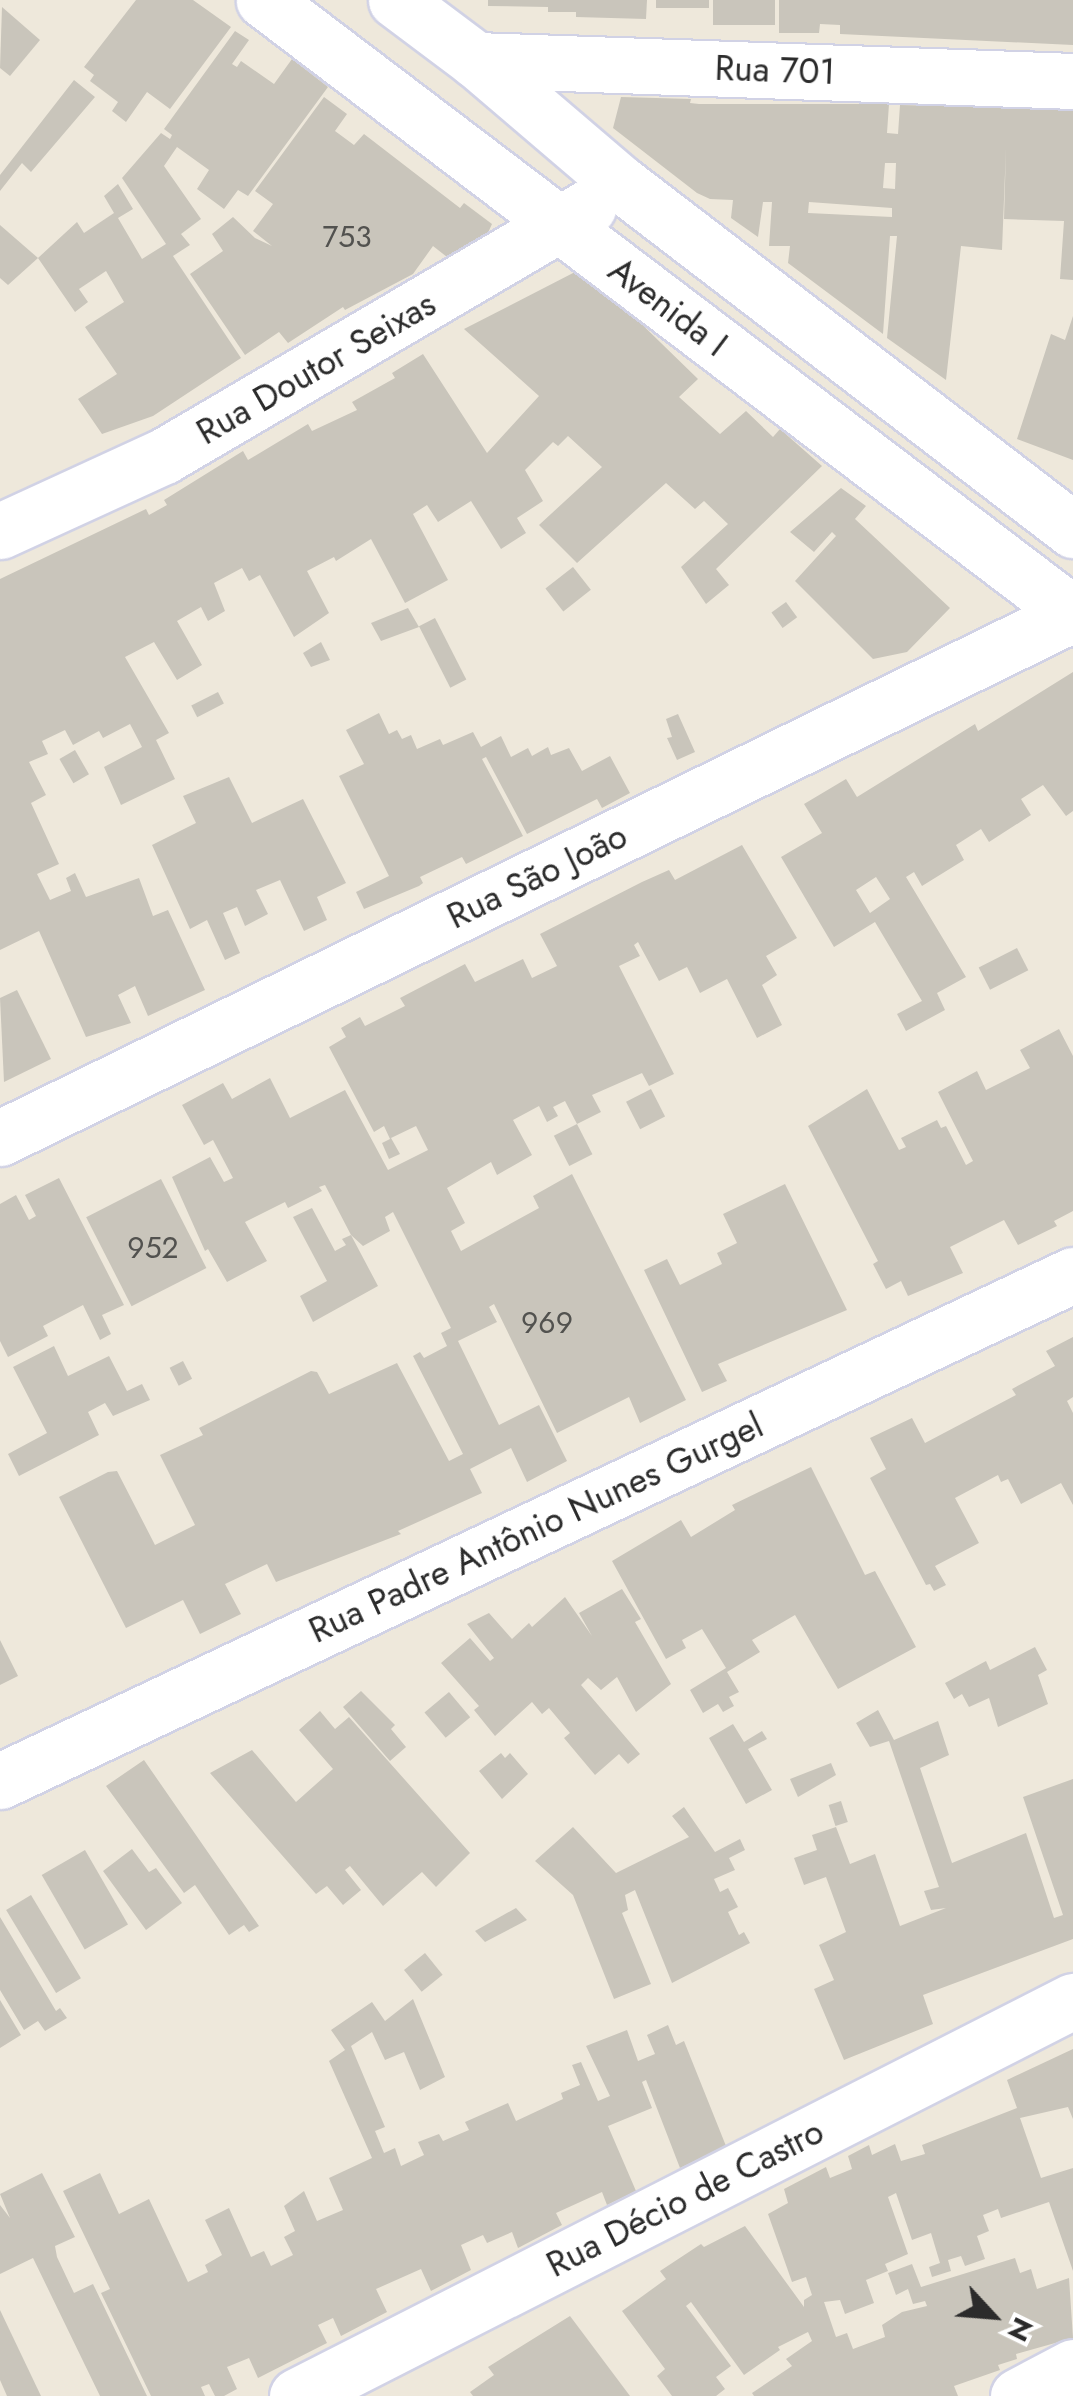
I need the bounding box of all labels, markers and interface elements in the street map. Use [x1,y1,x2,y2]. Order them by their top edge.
street label: Rua 701 [714,47,836,93]
house number: 753 [322,219,372,255]
street label: Avenida I [600,249,736,365]
street label: Rua Doutor Seixas [189,283,443,453]
street label: Rua São João [440,814,634,938]
house number: 952 [127,1230,179,1266]
house number: 969 [521,1305,573,1341]
street label: Rua Padre Antônio Nunes Gurgel [302,1404,770,1652]
street label: Rua Décio de Castro [540,2110,830,2286]
north arrow [943,2266,1043,2366]
text: N [997,2310,1044,2348]

